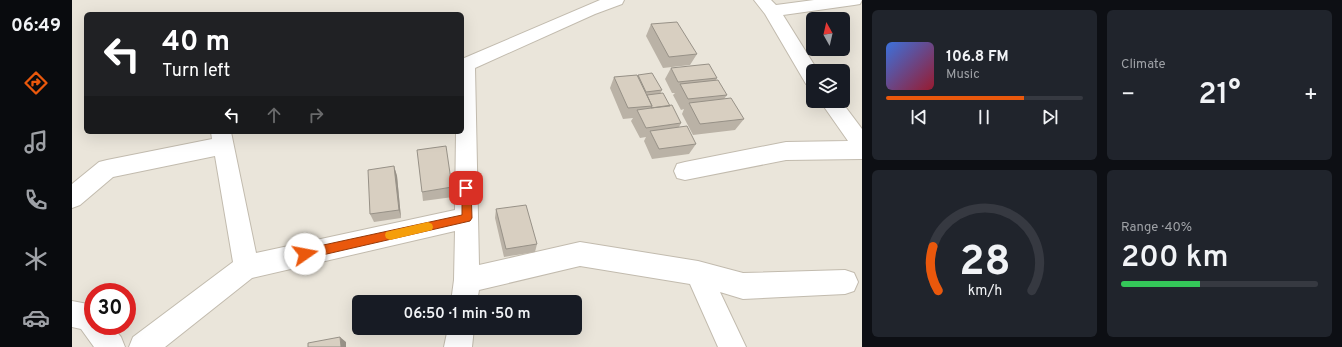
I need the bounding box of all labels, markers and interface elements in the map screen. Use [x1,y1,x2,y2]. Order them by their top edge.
north arrow [806,12,850,56]
map controls [806,12,850,108]
text: 06:49 [11,15,61,38]
text: 40 m [162,25,230,61]
icon: left [96,28,148,80]
text: 106.8 FM [946,48,1009,67]
text: Climate [1121,57,1166,73]
text: Turn left [162,60,230,83]
button: layers [806,64,850,108]
text: Music [946,67,980,83]
icon: directions [22,69,50,97]
text: 21° [1198,77,1241,114]
text: − [1121,82,1135,109]
text: + [1304,82,1318,109]
icon: left [221,104,243,126]
icon: ahead [263,104,285,126]
icon: right [305,104,327,126]
icon: previous [908,106,930,128]
icon: pause [973,106,995,128]
icon: next [1039,106,1061,128]
icon: music [22,128,50,156]
pin [449,171,483,205]
icon: arrive [455,177,477,199]
icon: phone [22,186,50,214]
text: Range · 40% [1121,220,1192,236]
position arrow [284,233,326,275]
text: 28 [959,237,1010,290]
text: 200 km [1121,240,1228,277]
icon: climate [22,245,50,273]
text: km/h [967,282,1002,300]
speed limit sign: 30 [84,283,136,335]
icon: car [22,304,50,332]
text: 06:50 · 1 min · 50 m [403,305,531,324]

